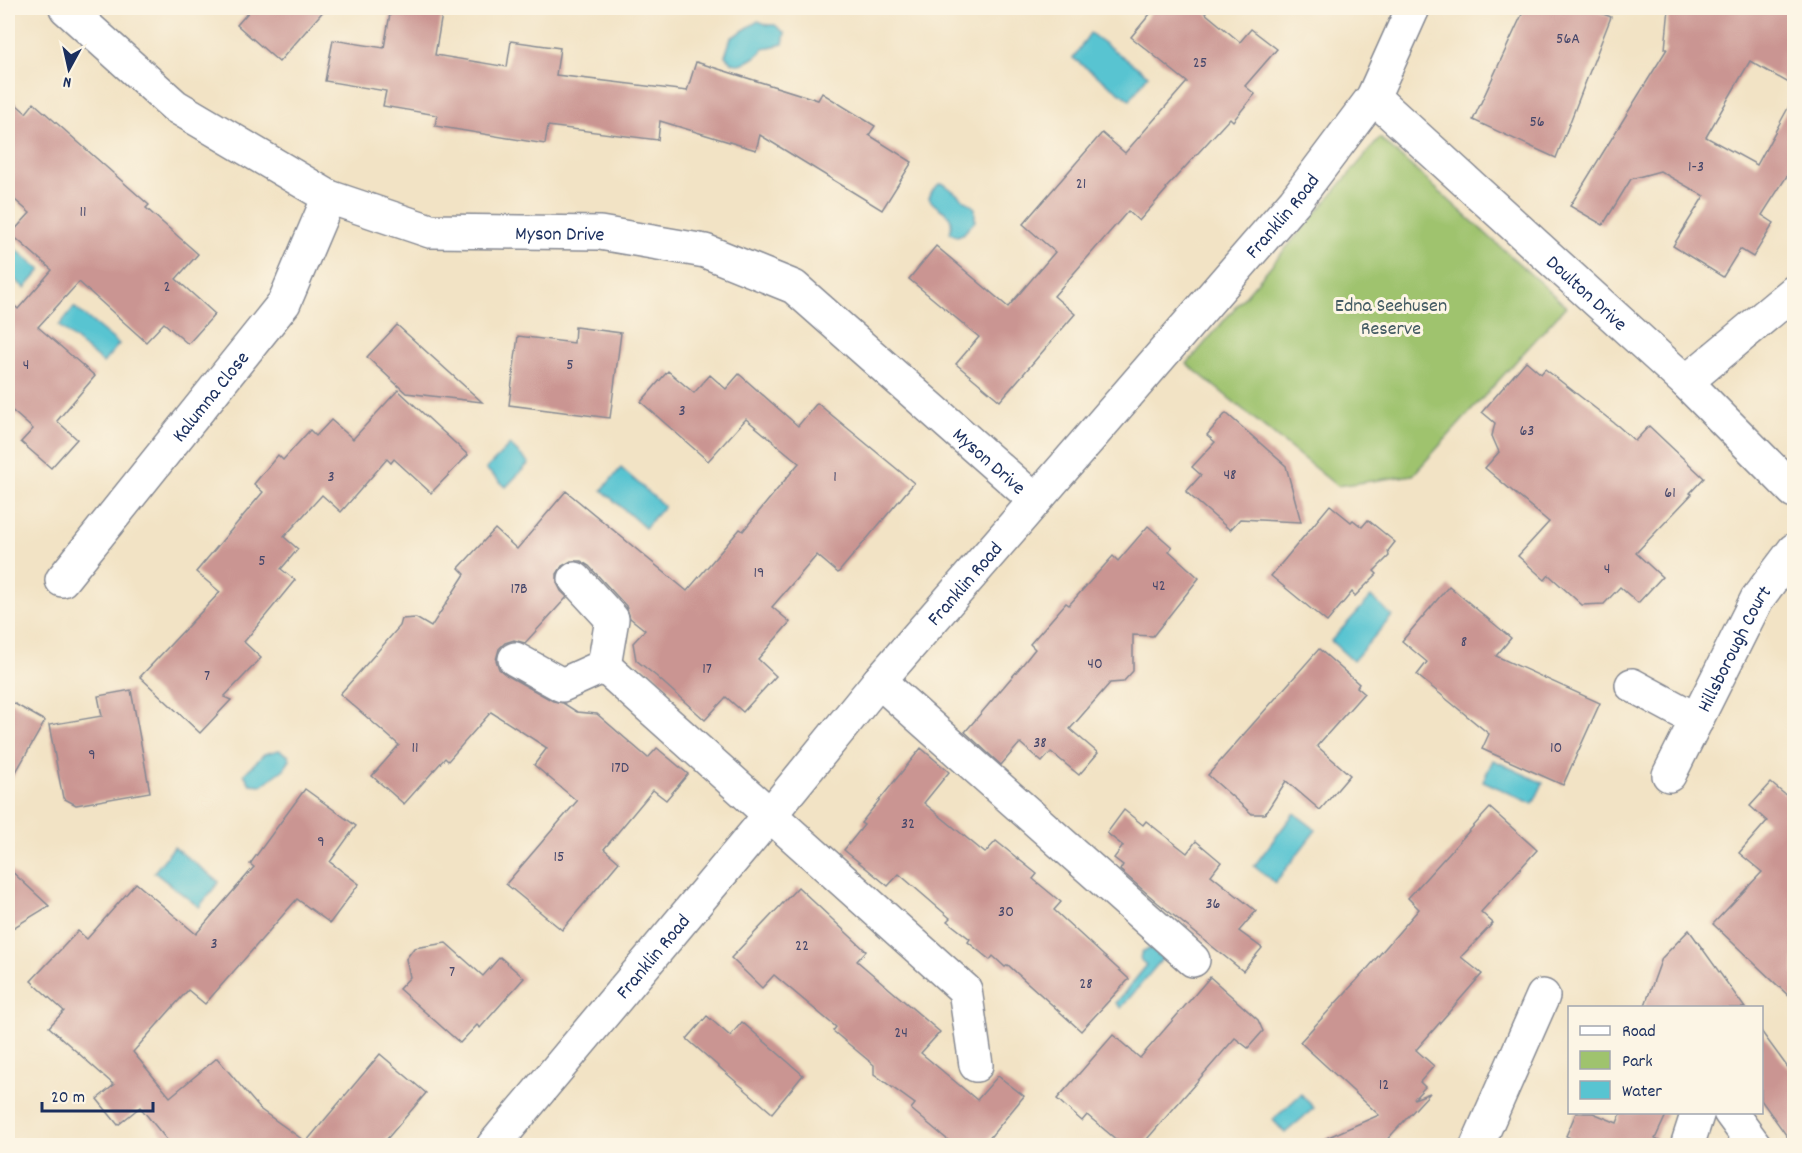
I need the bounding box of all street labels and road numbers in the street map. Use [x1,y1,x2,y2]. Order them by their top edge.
street label: Franklin Road [1240,169,1328,266]
street label: Myson Drive [515,221,607,251]
street label: Doulton Drive [1539,250,1632,339]
street label: Kalumna Close [167,346,257,449]
street label: Myson Drive [945,422,1031,503]
street label: Franklin Road [922,537,1010,633]
street label: Hillsborough Court [1692,581,1779,718]
street label: Franklin Road [611,909,698,1006]

